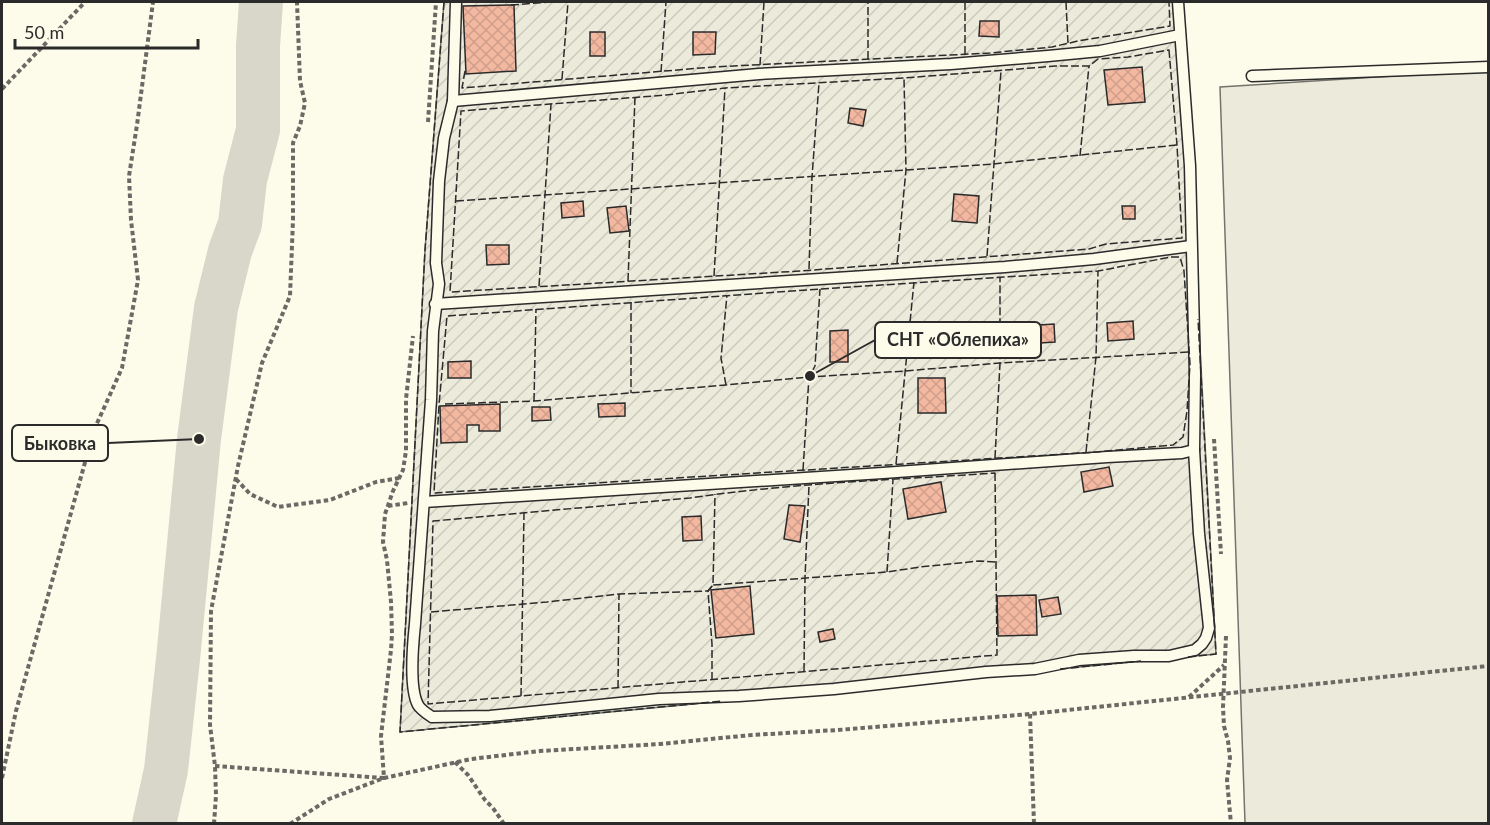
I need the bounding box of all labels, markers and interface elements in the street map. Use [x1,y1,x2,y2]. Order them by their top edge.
scale bar [15,12,198,50]
text: 50 m [24,21,64,43]
callout: СНТ «Облепиха» [875,322,1041,358]
text: СНТ «Облепиха» [887,328,1029,350]
callout: Быковка [12,425,108,461]
text: Быковка [24,432,96,454]

